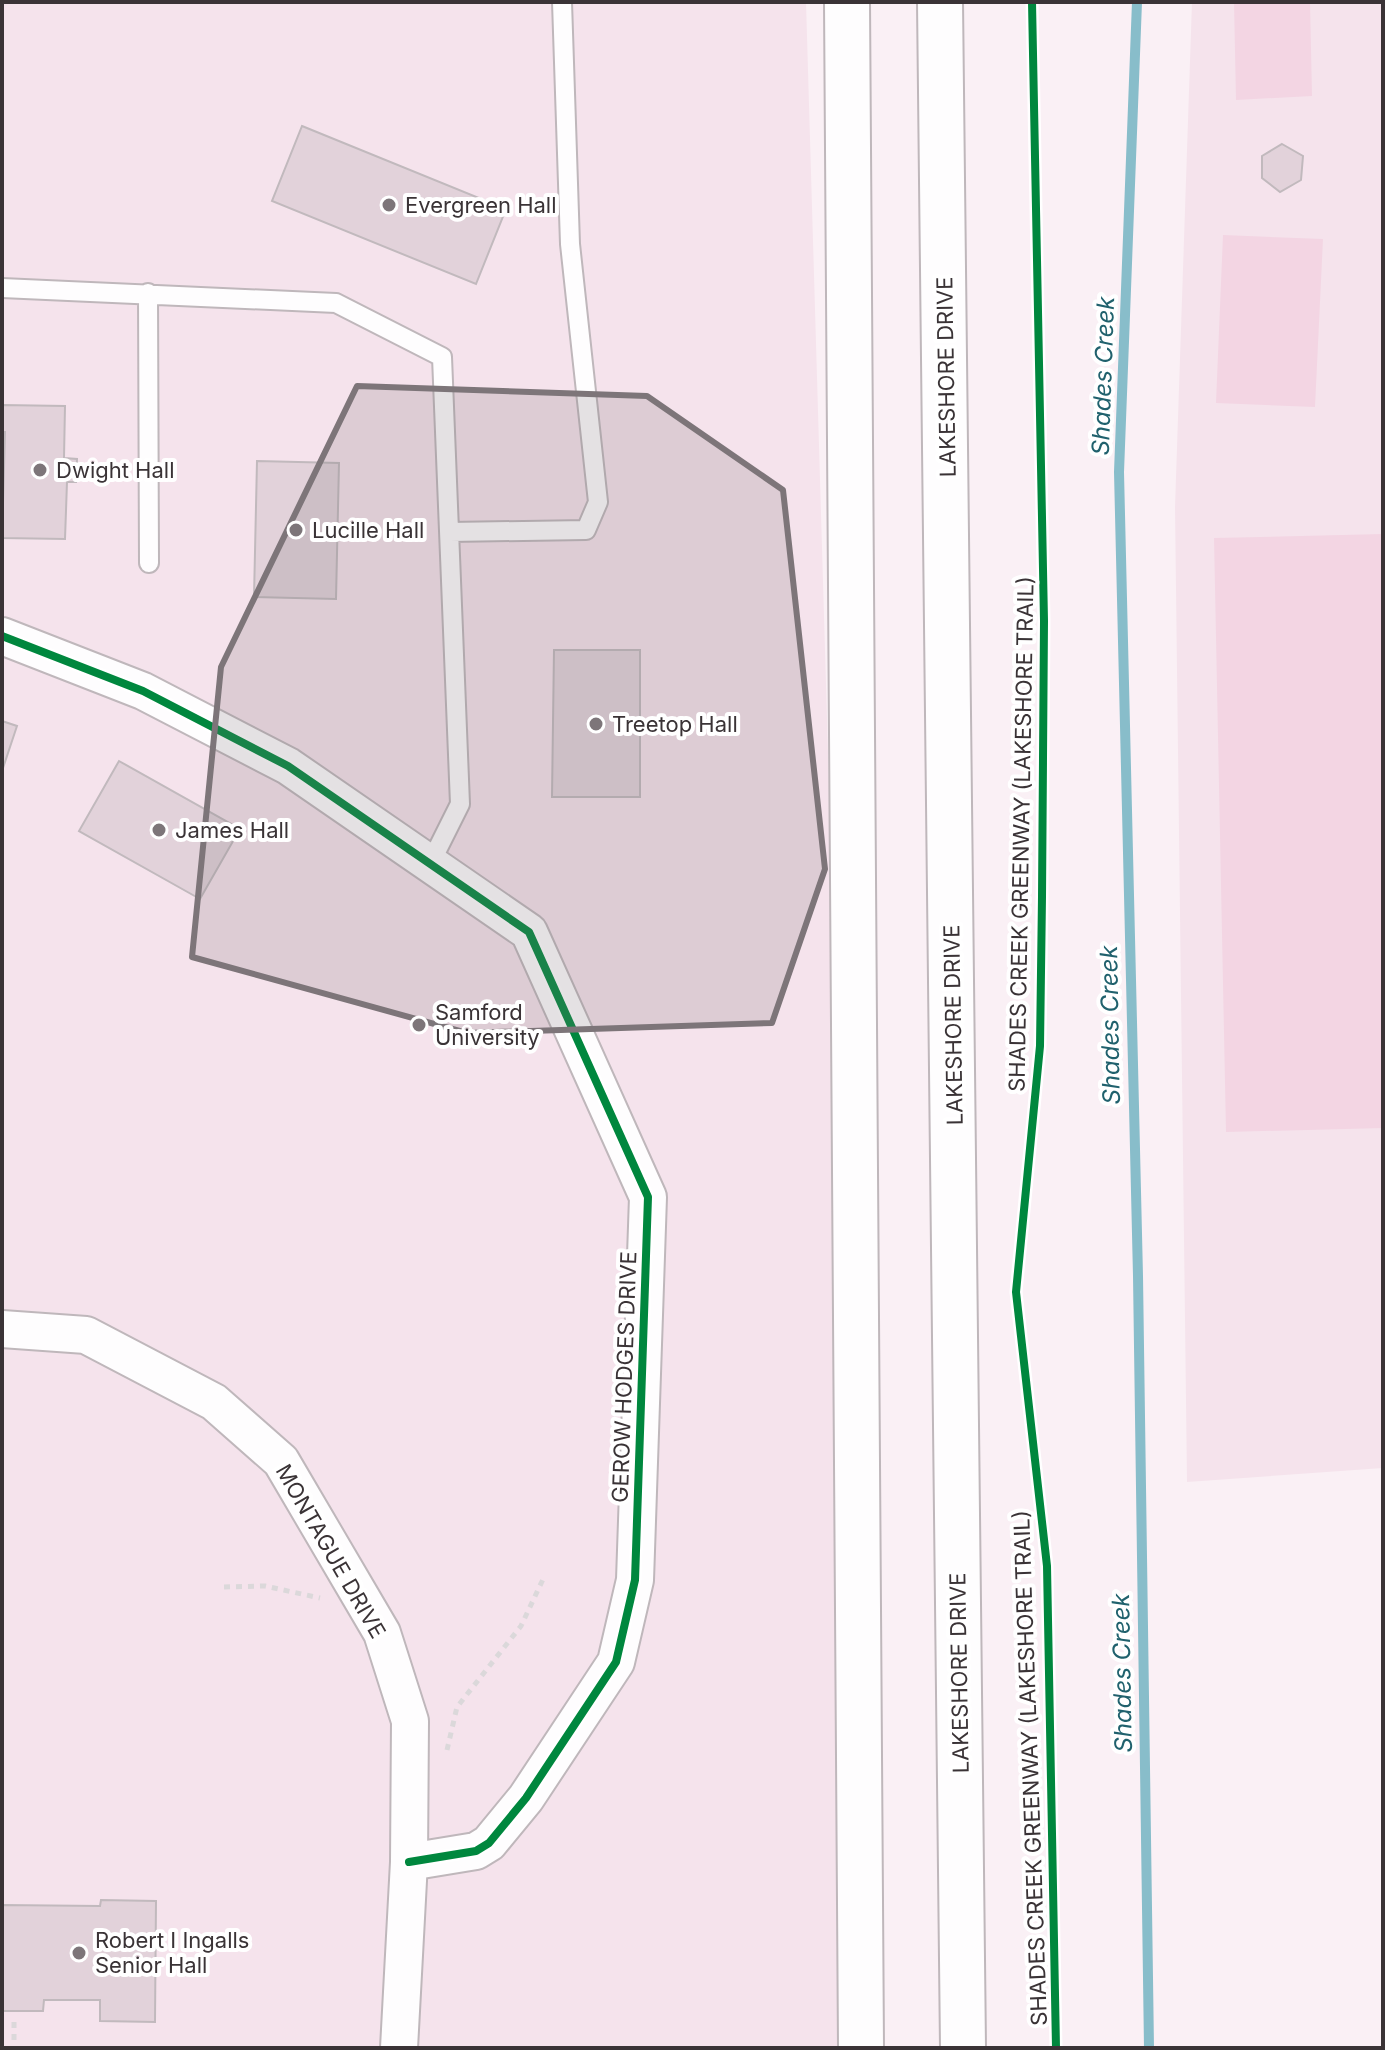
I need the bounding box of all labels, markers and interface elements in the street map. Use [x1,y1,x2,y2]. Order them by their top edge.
place label: Evergreen Hall [405,192,557,218]
marker: Evergreen Hall [380,196,398,214]
street label: LAKESHORE DRIVE [931,276,961,478]
water label: Shades Creek [1086,295,1120,456]
place label: Dwight Hall [56,457,174,483]
marker: Dwight Hall [31,461,49,479]
place label: Lucille Hall [312,517,424,543]
marker: Lucille Hall [287,521,305,539]
street label: SHADES CREEK GREENWAY (LAKESHORE TRAIL) [1004,576,1038,1092]
place label: Treetop Hall [612,711,738,737]
marker: Treetop Hall [587,715,605,733]
place label: James Hall [175,817,289,843]
marker: James Hall [150,821,168,839]
street label: LAKESHORE DRIVE [938,924,968,1126]
water label: Shades Creek [1094,944,1126,1105]
place label: Samford University [435,999,540,1050]
marker: Samford University [410,1016,428,1034]
street label: GEROW HODGES DRIVE [607,1251,641,1503]
street label: MONTAGUE DRIVE [271,1459,391,1643]
street label: SHADES CREEK GREENWAY (LAKESHORE TRAIL) [1008,1510,1052,2026]
street label: LAKESHORE DRIVE [944,1572,974,1774]
water label: Shades Creek [1106,1592,1138,1753]
place label: Robert I Ingalls Senior Hall [95,1927,249,1978]
marker: Robert I Ingalls Senior Hall [70,1944,88,1962]

